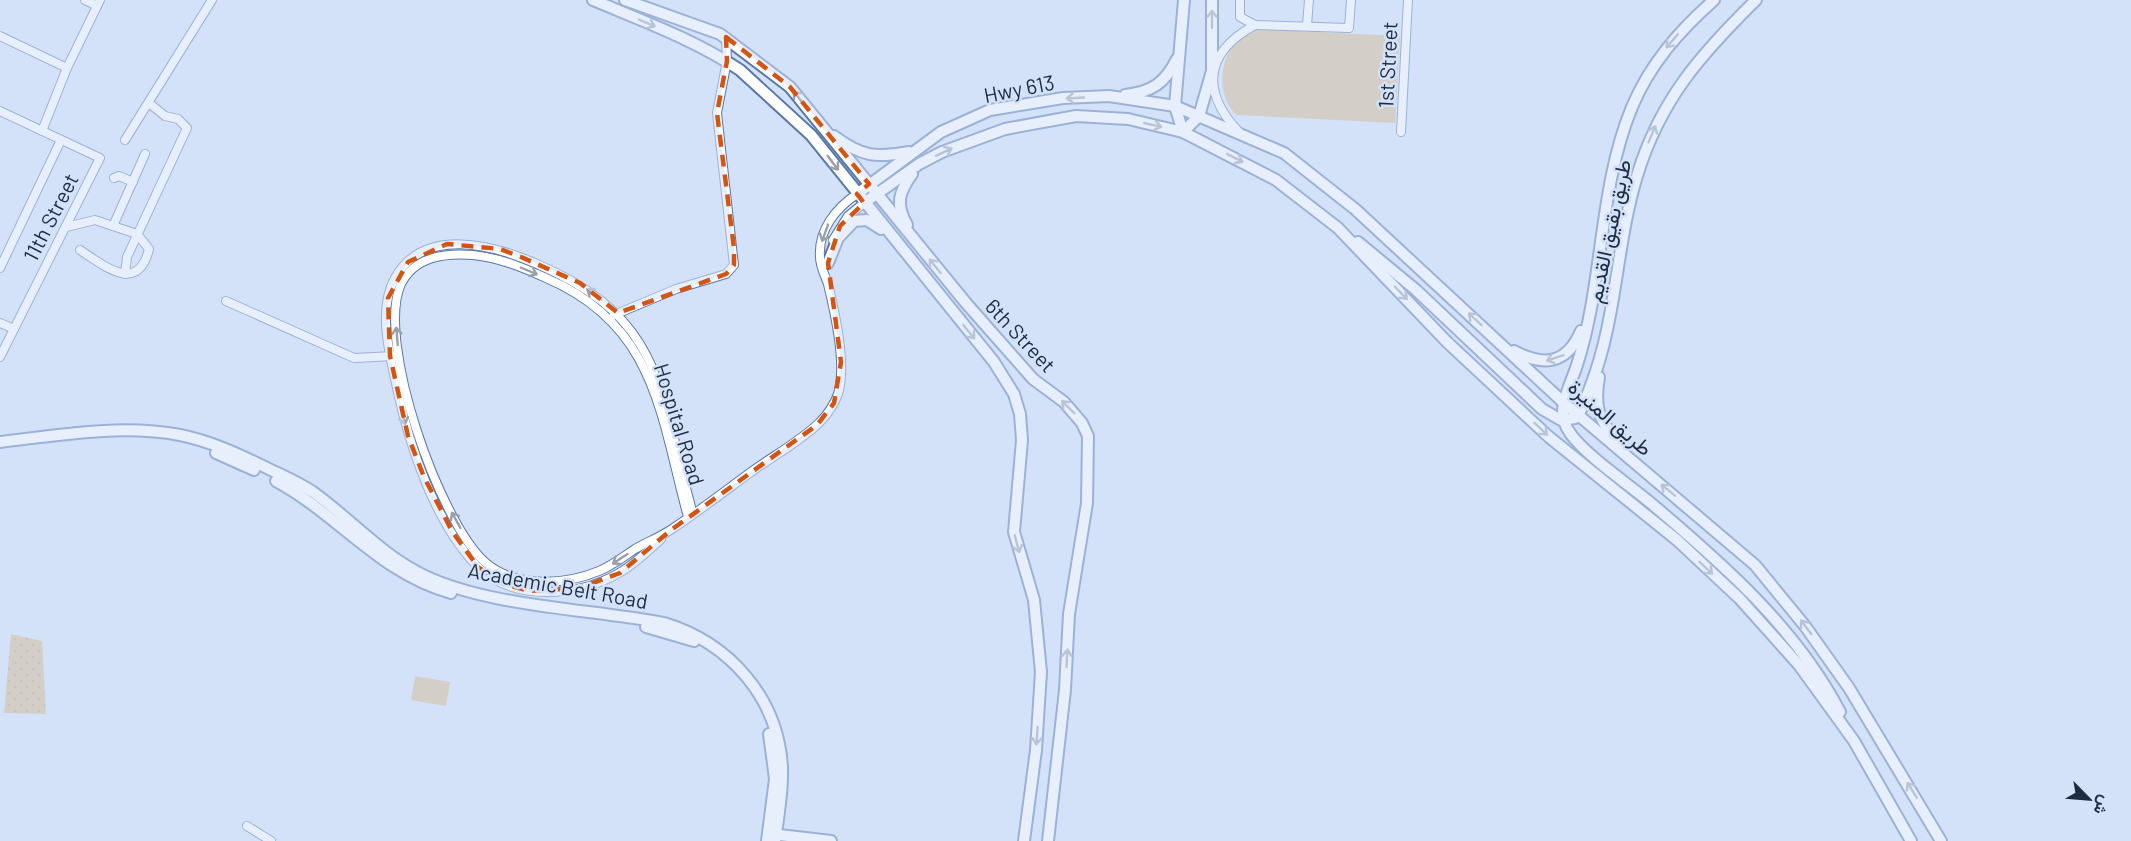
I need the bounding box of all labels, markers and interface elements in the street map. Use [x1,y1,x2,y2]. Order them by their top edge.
one-way arrow [1206,10,1218,30]
one-way arrow [637,18,656,29]
street label: 1st Street [1372,21,1402,109]
one-way arrow [1666,33,1679,49]
street label: Hwy 613 [982,69,1056,107]
one-way arrow [792,90,805,106]
one-way arrow [1066,92,1086,103]
one-way arrow [1144,119,1163,131]
one-way arrow [1647,125,1658,143]
one-way arrow [934,146,952,158]
one-way arrow [1225,153,1243,164]
one-way arrow [827,155,840,171]
street label: طريق بقيق القديم [1581,157,1638,306]
street label: 11th Street [17,169,83,265]
one-way arrow [818,223,829,242]
one-way arrow [928,258,941,274]
one-way arrow [520,265,538,277]
one-way arrow [1394,285,1409,300]
one-way arrow [587,287,603,300]
street label: 6th Street [981,293,1061,377]
one-way arrow [1467,312,1482,327]
one-way arrow [962,323,975,339]
one-way arrow [391,326,402,346]
one-way arrow [1546,353,1565,364]
street label: Hospital Road [650,360,710,488]
street label: طريق المنيرة [1562,374,1658,462]
one-way arrow [1061,400,1076,415]
one-way arrow [398,406,410,425]
one-way arrow [1533,422,1548,437]
one-way arrow [1661,483,1676,497]
one-way arrow [450,512,462,529]
one-way arrow [1012,534,1024,553]
one-way arrow [612,553,629,565]
street label: Academic Belt Road [466,557,650,613]
one-way arrow [1699,561,1714,575]
one-way arrow [1799,619,1812,635]
one-way arrow [1061,648,1072,668]
one-way arrow [1031,725,1042,745]
north arrow [2059,769,2119,829]
one-way arrow [1906,782,1918,799]
text: ش [2089,792,2116,818]

